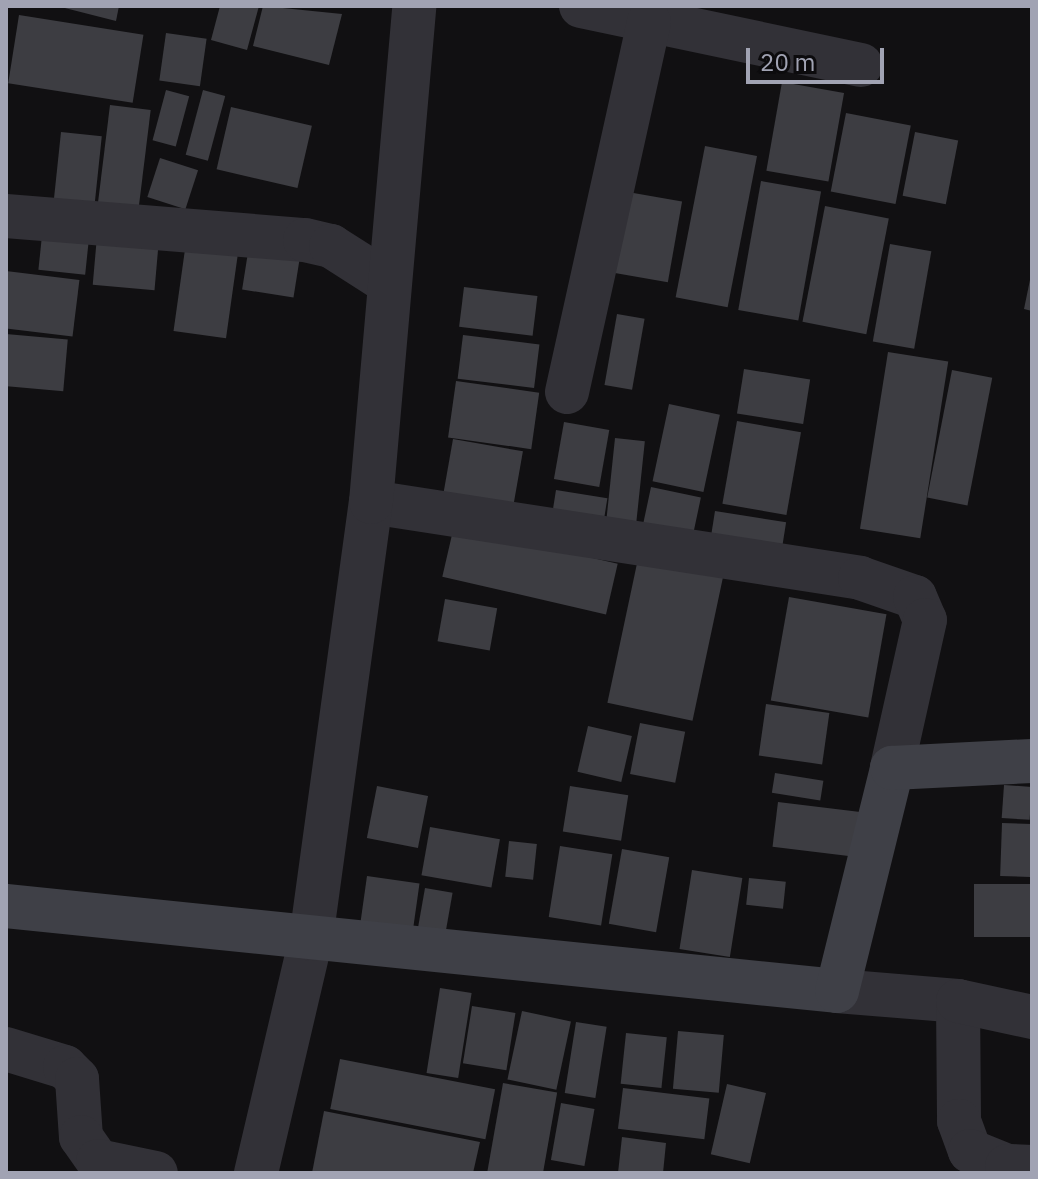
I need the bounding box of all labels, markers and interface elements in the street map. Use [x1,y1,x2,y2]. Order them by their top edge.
scale bar [750,32,888,82]
text: 20 m [760,46,815,78]

